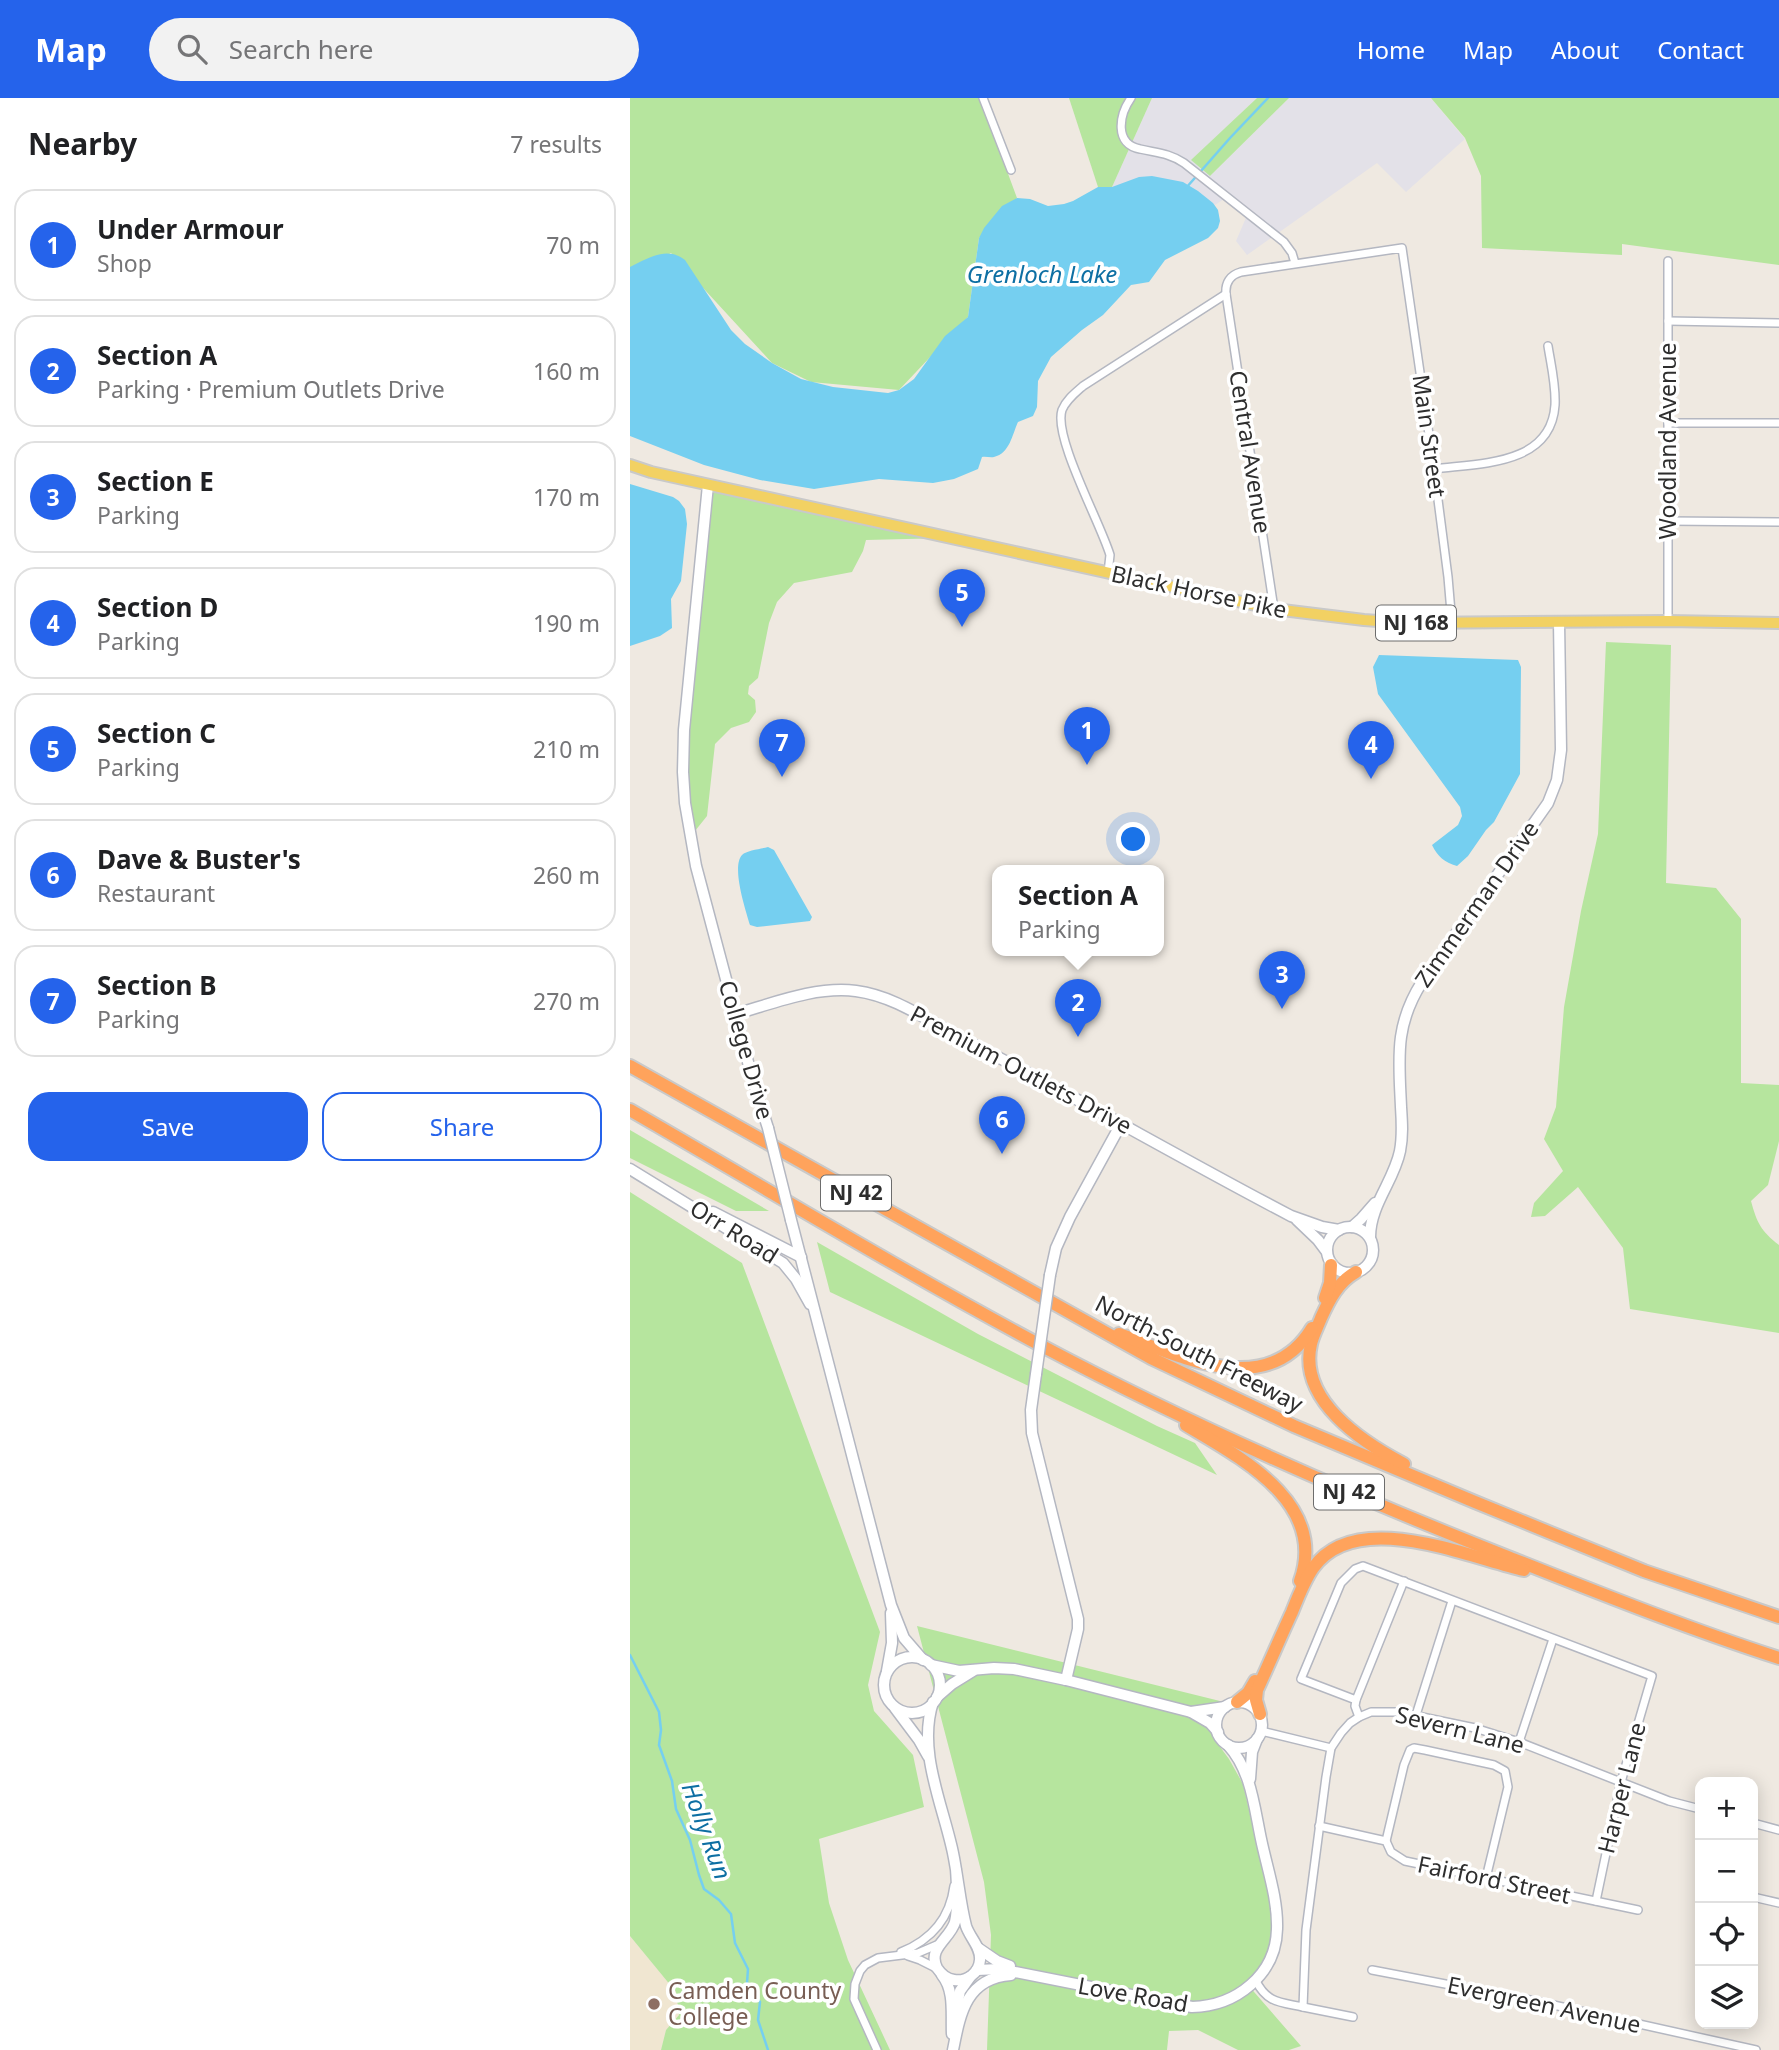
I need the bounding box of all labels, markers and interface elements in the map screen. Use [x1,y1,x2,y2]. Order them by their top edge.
search box [149,18,639,81]
text: Map [35,27,107,72]
icon: search [173,30,211,68]
text: Search here [229,31,373,67]
text: Home [1357,33,1425,66]
text: Map [1463,33,1513,66]
text: About [1551,33,1619,66]
text: Contact [1657,33,1744,66]
text: Nearby [28,123,137,164]
text: 7 results [510,128,602,160]
text: Under Armour [97,211,284,247]
text: 1 [46,229,60,261]
text: 70 m [546,229,600,261]
text: Shop [97,247,152,279]
water label: Grenloch Lake [967,257,1117,290]
text: Section A [97,337,217,373]
street label: Woodland Avenue [1651,343,1683,539]
text: 2 [46,355,60,387]
text: 160 m [533,355,600,387]
street label: Central Avenue [1222,368,1280,536]
street label: Main Street [1406,372,1454,500]
text: Parking · Premium Outlets Drive [97,373,445,405]
text: Section E [97,463,214,499]
text: 3 [46,481,60,513]
text: 170 m [533,481,600,513]
text: Parking [97,499,180,531]
street label: Black Horse Pike [1109,557,1290,625]
pin: 5 [939,569,985,627]
text: Section D [97,589,218,625]
road number: NJ 168 [1376,606,1456,640]
text: 4 [46,607,60,639]
text: 190 m [533,607,600,639]
text: Parking [97,625,180,657]
pin: 1 [1064,707,1110,765]
text: Section C [97,715,216,751]
pin: 7 [759,719,805,777]
pin: 4 [1348,721,1394,779]
text: 5 [46,733,60,765]
text: 210 m [533,733,600,765]
text: Parking [97,751,180,783]
street label: Zimmerman Drive [1407,814,1546,993]
your location [1116,822,1150,856]
text: Dave & Buster's [97,841,301,877]
text: 6 [46,859,60,891]
text: 260 m [533,859,600,891]
popup [992,865,1164,956]
text: Restaurant [97,877,215,909]
text: Section A [1018,877,1138,913]
text: Parking [1018,913,1101,945]
pin: 3 [1259,951,1305,1009]
text: Section B [97,967,217,1003]
street label: College Drive [712,976,782,1123]
pin: 2 [1055,979,1101,1037]
text: 7 [46,985,60,1017]
text: 270 m [533,985,600,1017]
street label: Premium Outlets Drive [905,997,1138,1141]
text: Parking [97,1003,180,1035]
button: Save [28,1092,308,1161]
button: Share [322,1092,602,1161]
pin: 6 [979,1096,1025,1154]
road number: NJ 42 [821,1176,891,1210]
street label: Orr Road [684,1192,785,1271]
street label: North-South Freeway [1090,1287,1309,1420]
road number: NJ 42 [1314,1474,1384,1510]
street label: Severn Lane [1393,1698,1528,1760]
street label: Harper Lane [1589,1719,1653,1857]
water label: Holly Run [675,1777,740,1884]
map controls [1695,1777,1758,2029]
button: + [1695,1777,1758,1840]
button: − [1695,1840,1758,1903]
street label: Fairford Street [1415,1847,1574,1911]
button: locate [1695,1903,1758,1966]
button: layers [1695,1966,1758,2029]
street label: Evergreen Avenue [1445,1968,1644,2040]
street label: Love Road [1076,1969,1191,2019]
place label: Camden County College [668,1974,841,2032]
marker: Camden County College [646,1996,662,2012]

